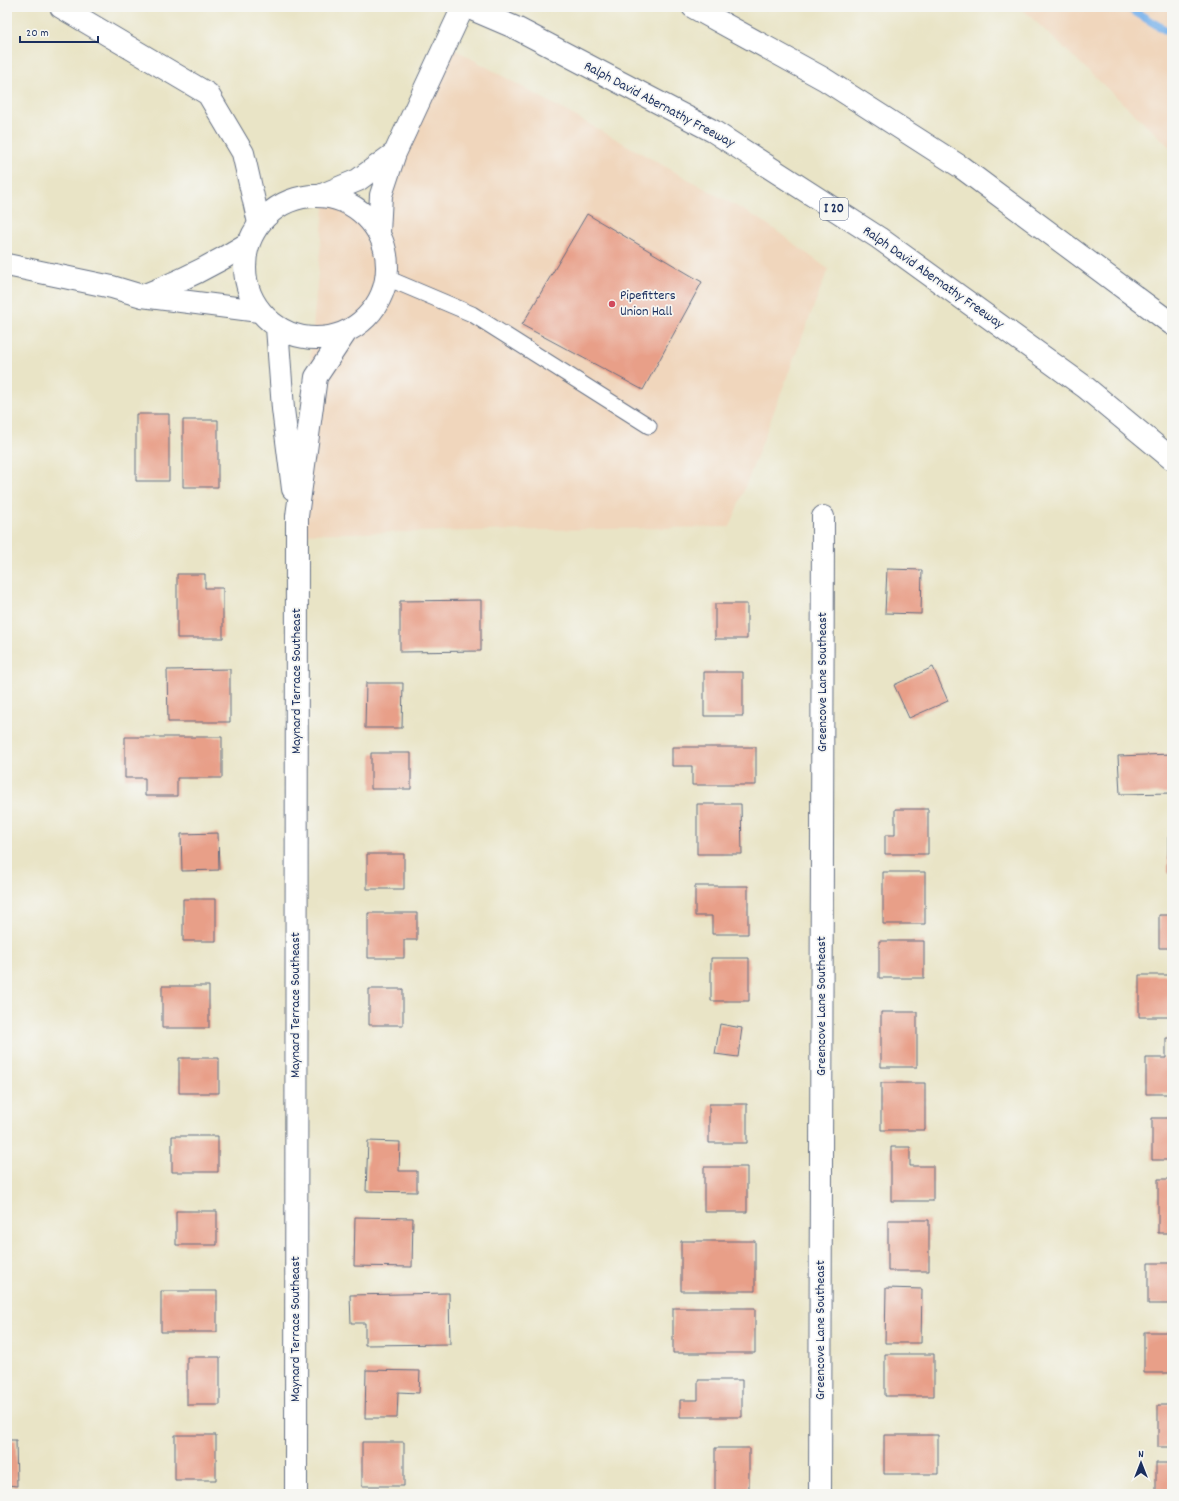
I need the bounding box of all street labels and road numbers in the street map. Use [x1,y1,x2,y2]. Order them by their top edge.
street label: Ralph David Abernathy Freeway [580,57,738,153]
road number: I 20 [820,198,848,220]
street label: Ralph David Abernathy Freeway [858,222,1008,335]
street label: Maynard Terrace Southeast [287,608,307,754]
street label: Greencove Lane Southeast [813,612,833,752]
street label: Maynard Terrace Southeast [286,932,306,1078]
street label: Greencove Lane Southeast [812,936,832,1076]
street label: Maynard Terrace Southeast [286,1256,306,1402]
street label: Greencove Lane Southeast [811,1260,831,1400]

